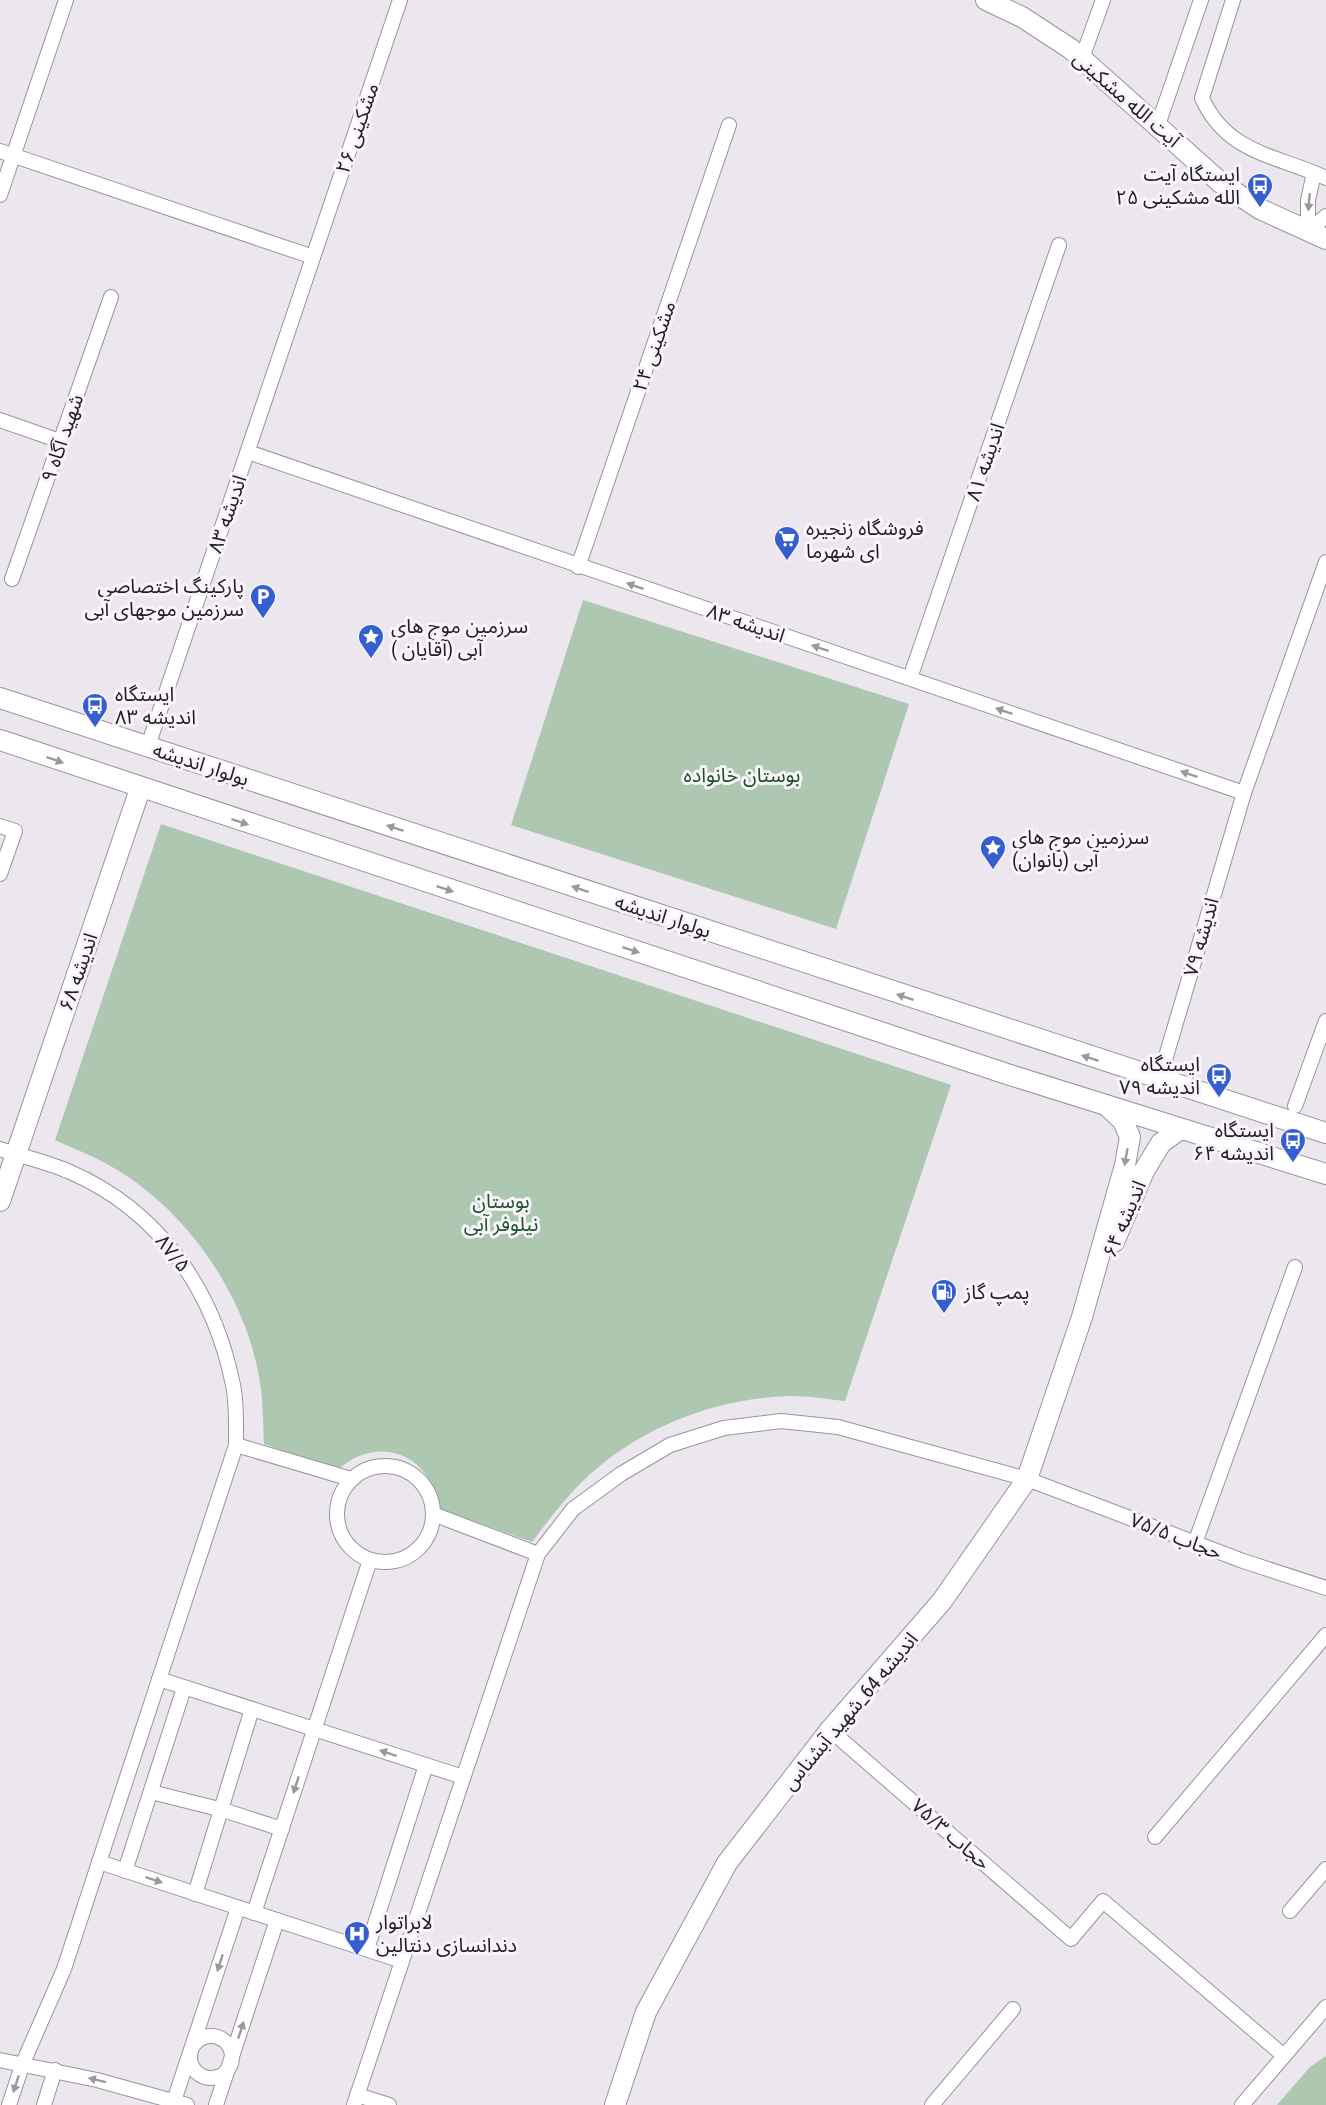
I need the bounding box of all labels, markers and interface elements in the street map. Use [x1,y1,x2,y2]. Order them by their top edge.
street label: آیت الله مشکینی [1069,46,1186,153]
street label: مشکینی ۲۶ [330,80,384,176]
place label: ایستگاه آیت الله مشکینی ۲۵ [1116,162,1240,209]
bus stop icon: ایستگاه آیت الله مشکینی ۲۵ [1245,171,1275,209]
one-way arrow [1304,193,1313,212]
street label: مشکینی ۲۴ [627,298,681,394]
street label: شهید آگاه ۹ [36,391,88,485]
street label: اندیشه ۸۱ [960,420,1010,504]
street label: اندیشه ۸۳ [202,472,252,556]
place label: فروشگاه زنجیره ای شهرما [806,516,924,563]
supermarket icon: فروشگاه زنجیره ای شهرما [772,524,802,562]
place label: پارکینگ اختصاصی سرزمین موجهای آبی [84,574,244,621]
one-way arrow [626,580,644,590]
parking icon: پارکینگ اختصاصی سرزمین موجهای آبی [248,582,278,620]
street label: اندیشه ۸۳ [704,598,788,648]
place label: سرزمین موج های آبی (آقایان ) [391,614,528,661]
place icon: سرزمین موج های آبی (آقایان ) [356,622,386,660]
one-way arrow [810,643,828,652]
place label: ایستگاه اندیشه ۸۳ [115,682,196,729]
bus stop icon: ایستگاه اندیشه ۸۳ [80,691,110,729]
one-way arrow [995,705,1013,715]
street label: بولوار اندیشه [150,737,252,791]
one-way arrow [46,755,64,765]
park label: بوستان خانواده [684,763,800,787]
one-way arrow [1180,768,1198,778]
one-way arrow [231,818,249,827]
one-way arrow [386,823,404,832]
place label: سرزمین موج های آبی (بانوان) [1012,825,1149,872]
place icon: سرزمین موج های آبی (بانوان) [978,833,1008,871]
one-way arrow [571,884,589,894]
one-way arrow [436,885,454,894]
street label: بولوار اندیشه [612,889,714,943]
street label: اندیشه ۷۹ [1178,895,1224,979]
street label: اندیشه ۶۸ [53,930,103,1014]
one-way arrow [622,946,640,955]
one-way arrow [896,991,914,1001]
one-way arrow [1081,1052,1099,1062]
place label: ایستگاه اندیشه ۷۹ [1119,1052,1200,1099]
bus stop icon: ایستگاه اندیشه ۷۹ [1204,1061,1234,1099]
place label: ایستگاه اندیشه ۶۴ [1193,1118,1274,1165]
bus stop icon: ایستگاه اندیشه ۶۴ [1278,1126,1308,1164]
one-way arrow [1121,1148,1130,1167]
street label: اندیشه ۶۴ [1097,1177,1151,1261]
park label: بوستان نیلوفر آبی [464,1189,538,1236]
street label: ۸۷/۵ [151,1229,195,1277]
fuel station icon: پمپ گاز [929,1277,959,1315]
place label: پمپ گاز [963,1280,1029,1306]
street label: حجاب ۷۵/۵ [1127,1507,1225,1565]
street label: اندیشه 64_شهید آبشناس [777,1627,923,1795]
one-way arrow [379,1748,397,1757]
one-way arrow [291,1776,301,1794]
street label: حجاب ۷۵/۳ [907,1793,995,1875]
one-way arrow [145,1876,163,1886]
place label: لابراتوار دندانسازی دنتالین [375,1910,517,1957]
hospital icon: لابراتوار دندانسازی دنتالین [342,1919,372,1957]
one-way arrow [215,1954,224,1972]
one-way arrow [237,2021,246,2039]
one-way arrow [88,2074,107,2084]
one-way arrow [10,2075,20,2093]

